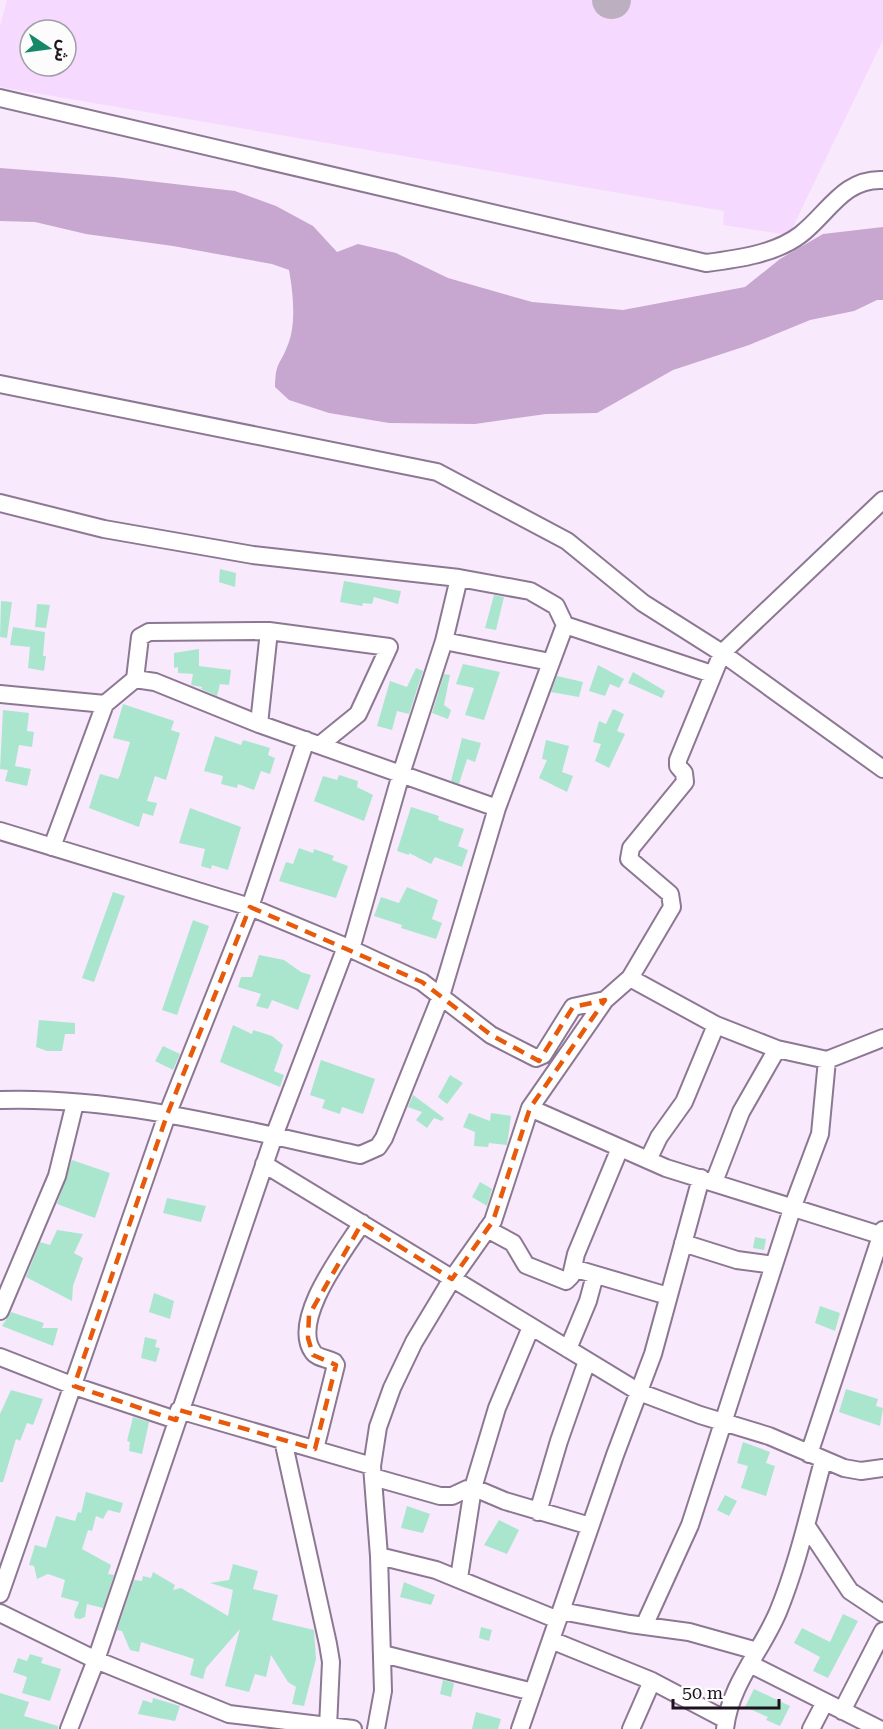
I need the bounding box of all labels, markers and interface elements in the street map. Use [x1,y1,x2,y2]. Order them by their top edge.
north arrow [18,18,78,78]
text: ش [50,38,74,64]
scale bar [673,1672,780,1710]
text: 50 m [682,1682,723,1703]

